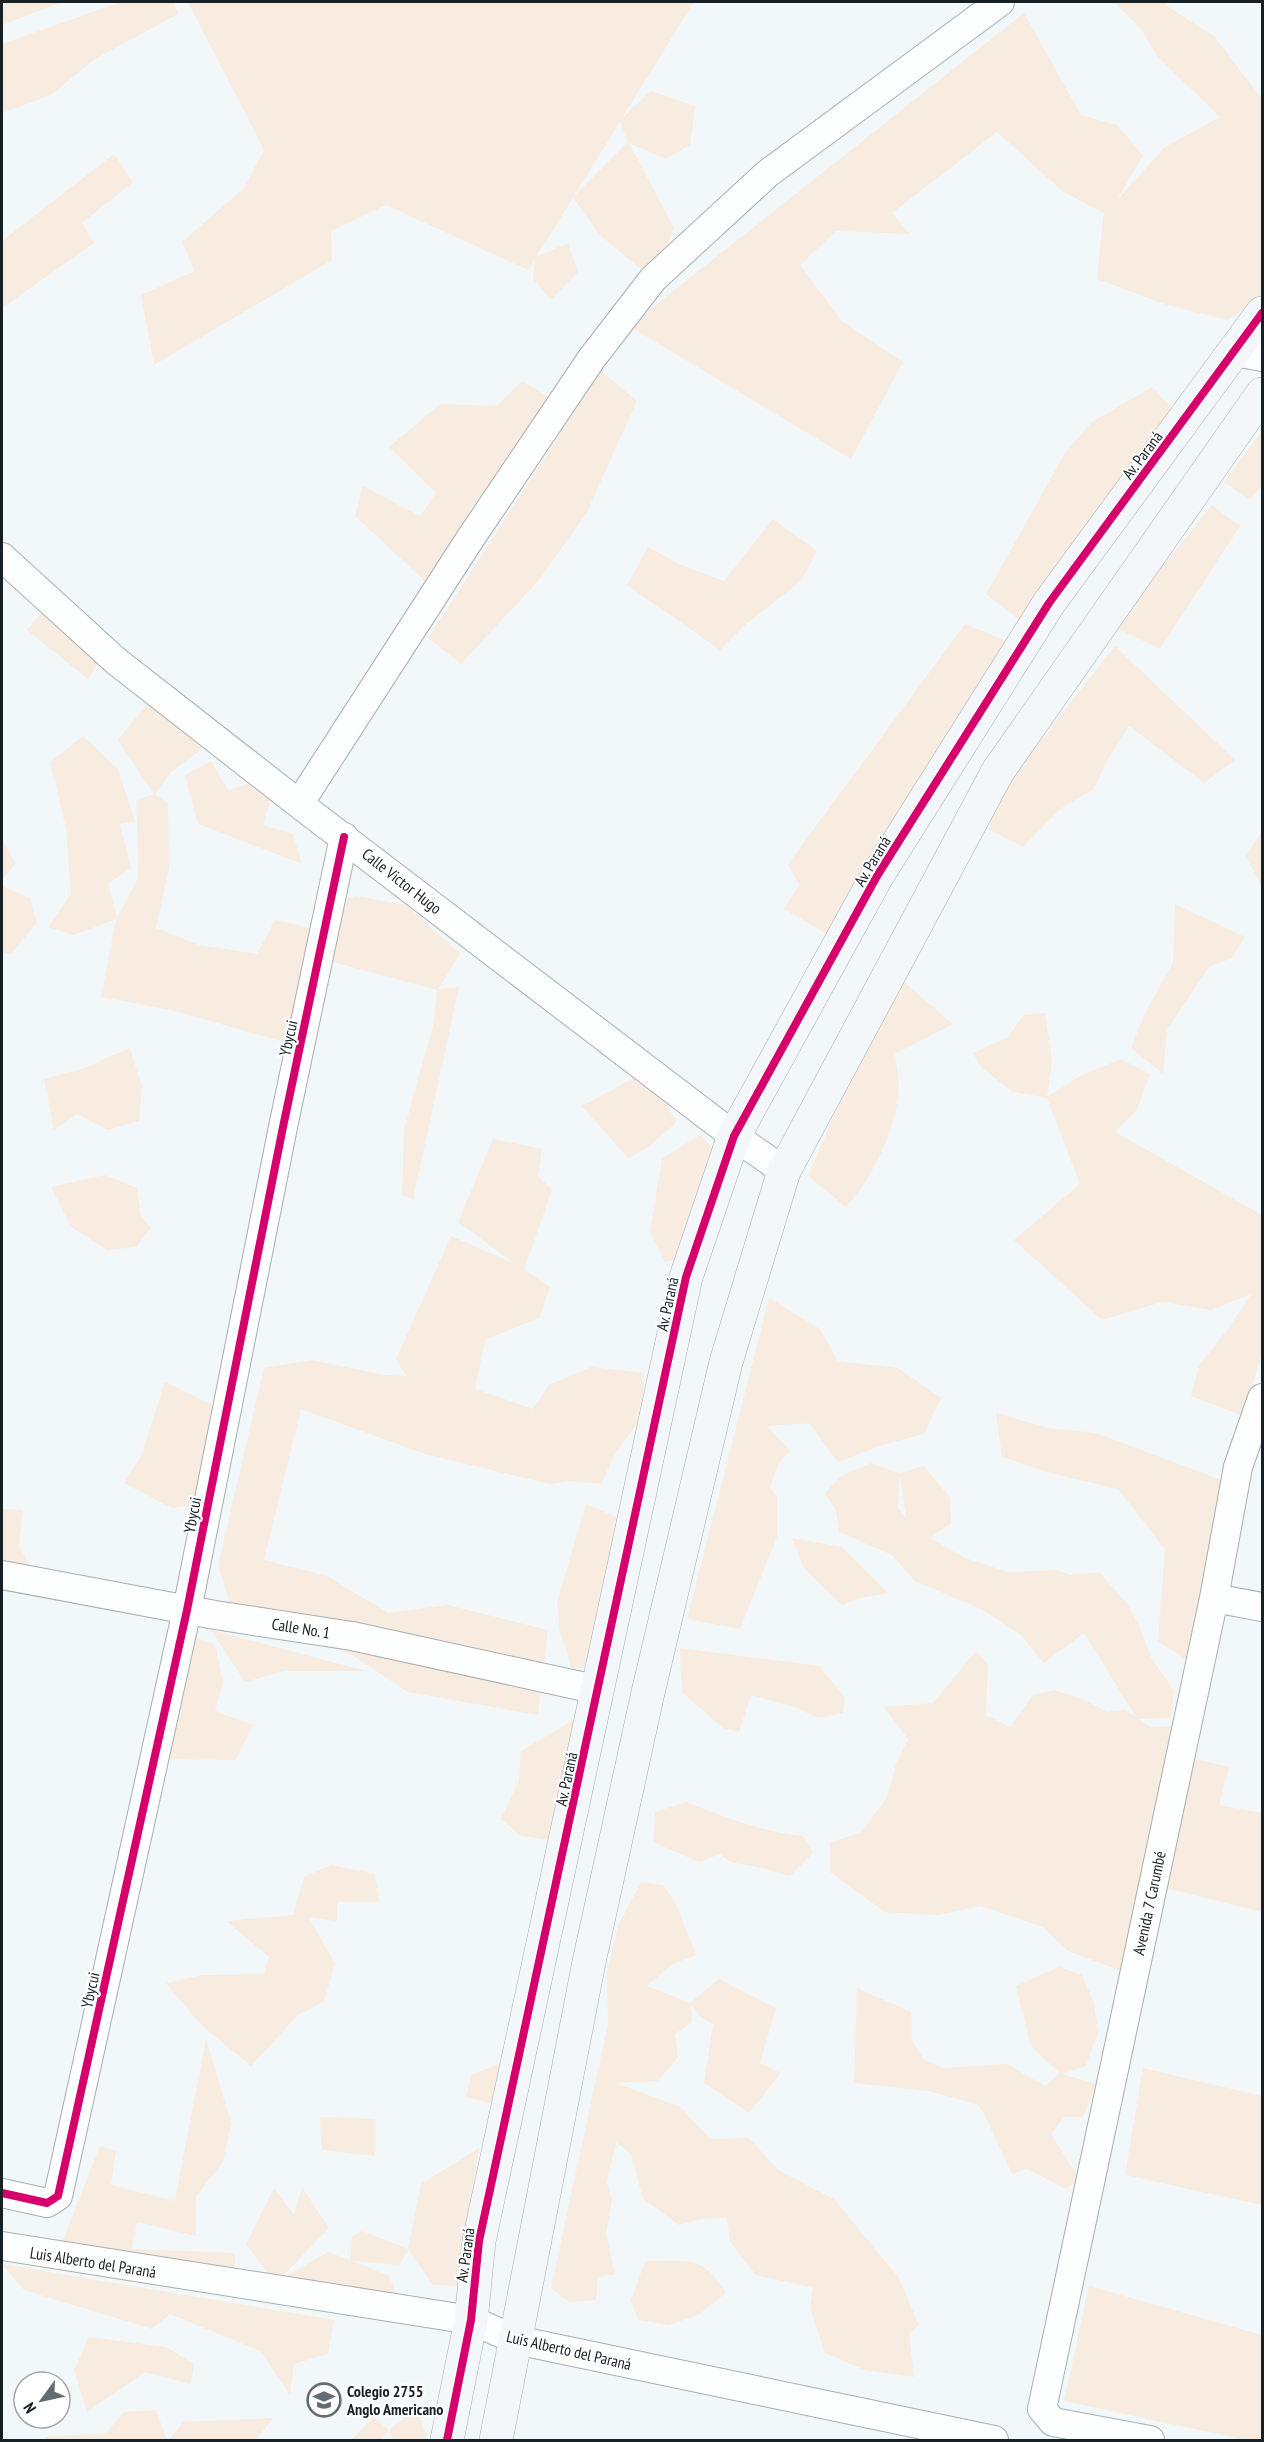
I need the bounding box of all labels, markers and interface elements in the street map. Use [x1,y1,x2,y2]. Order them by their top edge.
street label: Av. Paraná [1117,427,1167,483]
street label: Av. Paraná [849,832,895,890]
street label: Calle Victor Hugo [358,844,446,918]
street label: Ybycui [274,1018,302,1058]
street label: Av. Paraná [652,1275,682,1333]
street label: Ybycui [179,1495,205,1535]
street label: Calle No. 1 [270,1614,332,1642]
street label: Av. Paraná [551,1750,581,1808]
street label: Avenida 7 Carumbé [1128,1849,1170,1957]
street label: Ybycui [76,1970,104,2010]
street label: Av. Paraná [451,2226,479,2284]
street label: Luis Alberto del Paraná [28,2242,158,2282]
street label: Luis Alberto del Paraná [505,2326,633,2374]
north arrow [12,2370,72,2430]
place label: Colegio 2755 Anglo Americano [346,2381,443,2419]
school or university icon: Colegio 2755 Anglo Americano [306,2382,342,2418]
text: N [19,2399,40,2417]

